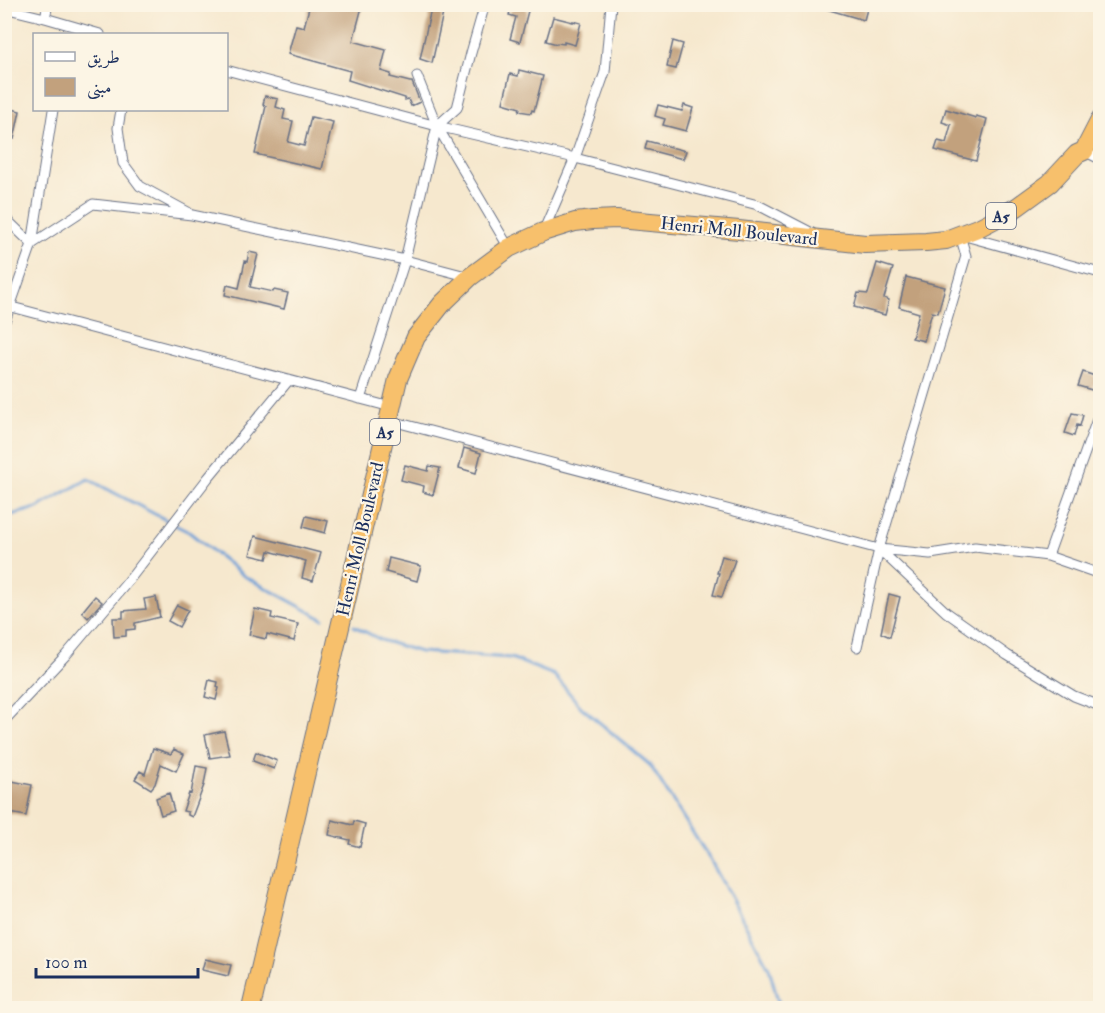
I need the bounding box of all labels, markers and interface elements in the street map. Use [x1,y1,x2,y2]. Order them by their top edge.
legend [33,33,228,111]
text: طريق [87,46,120,69]
text: مبنى [87,76,112,100]
road number: A5 [986,203,1016,229]
street label: Henri Moll Boulevard [659,212,819,251]
road number: A5 [370,419,400,445]
street label: Henri Moll Boulevard [332,460,389,619]
scale bar [36,941,198,979]
text: 100 m [45,951,88,974]

